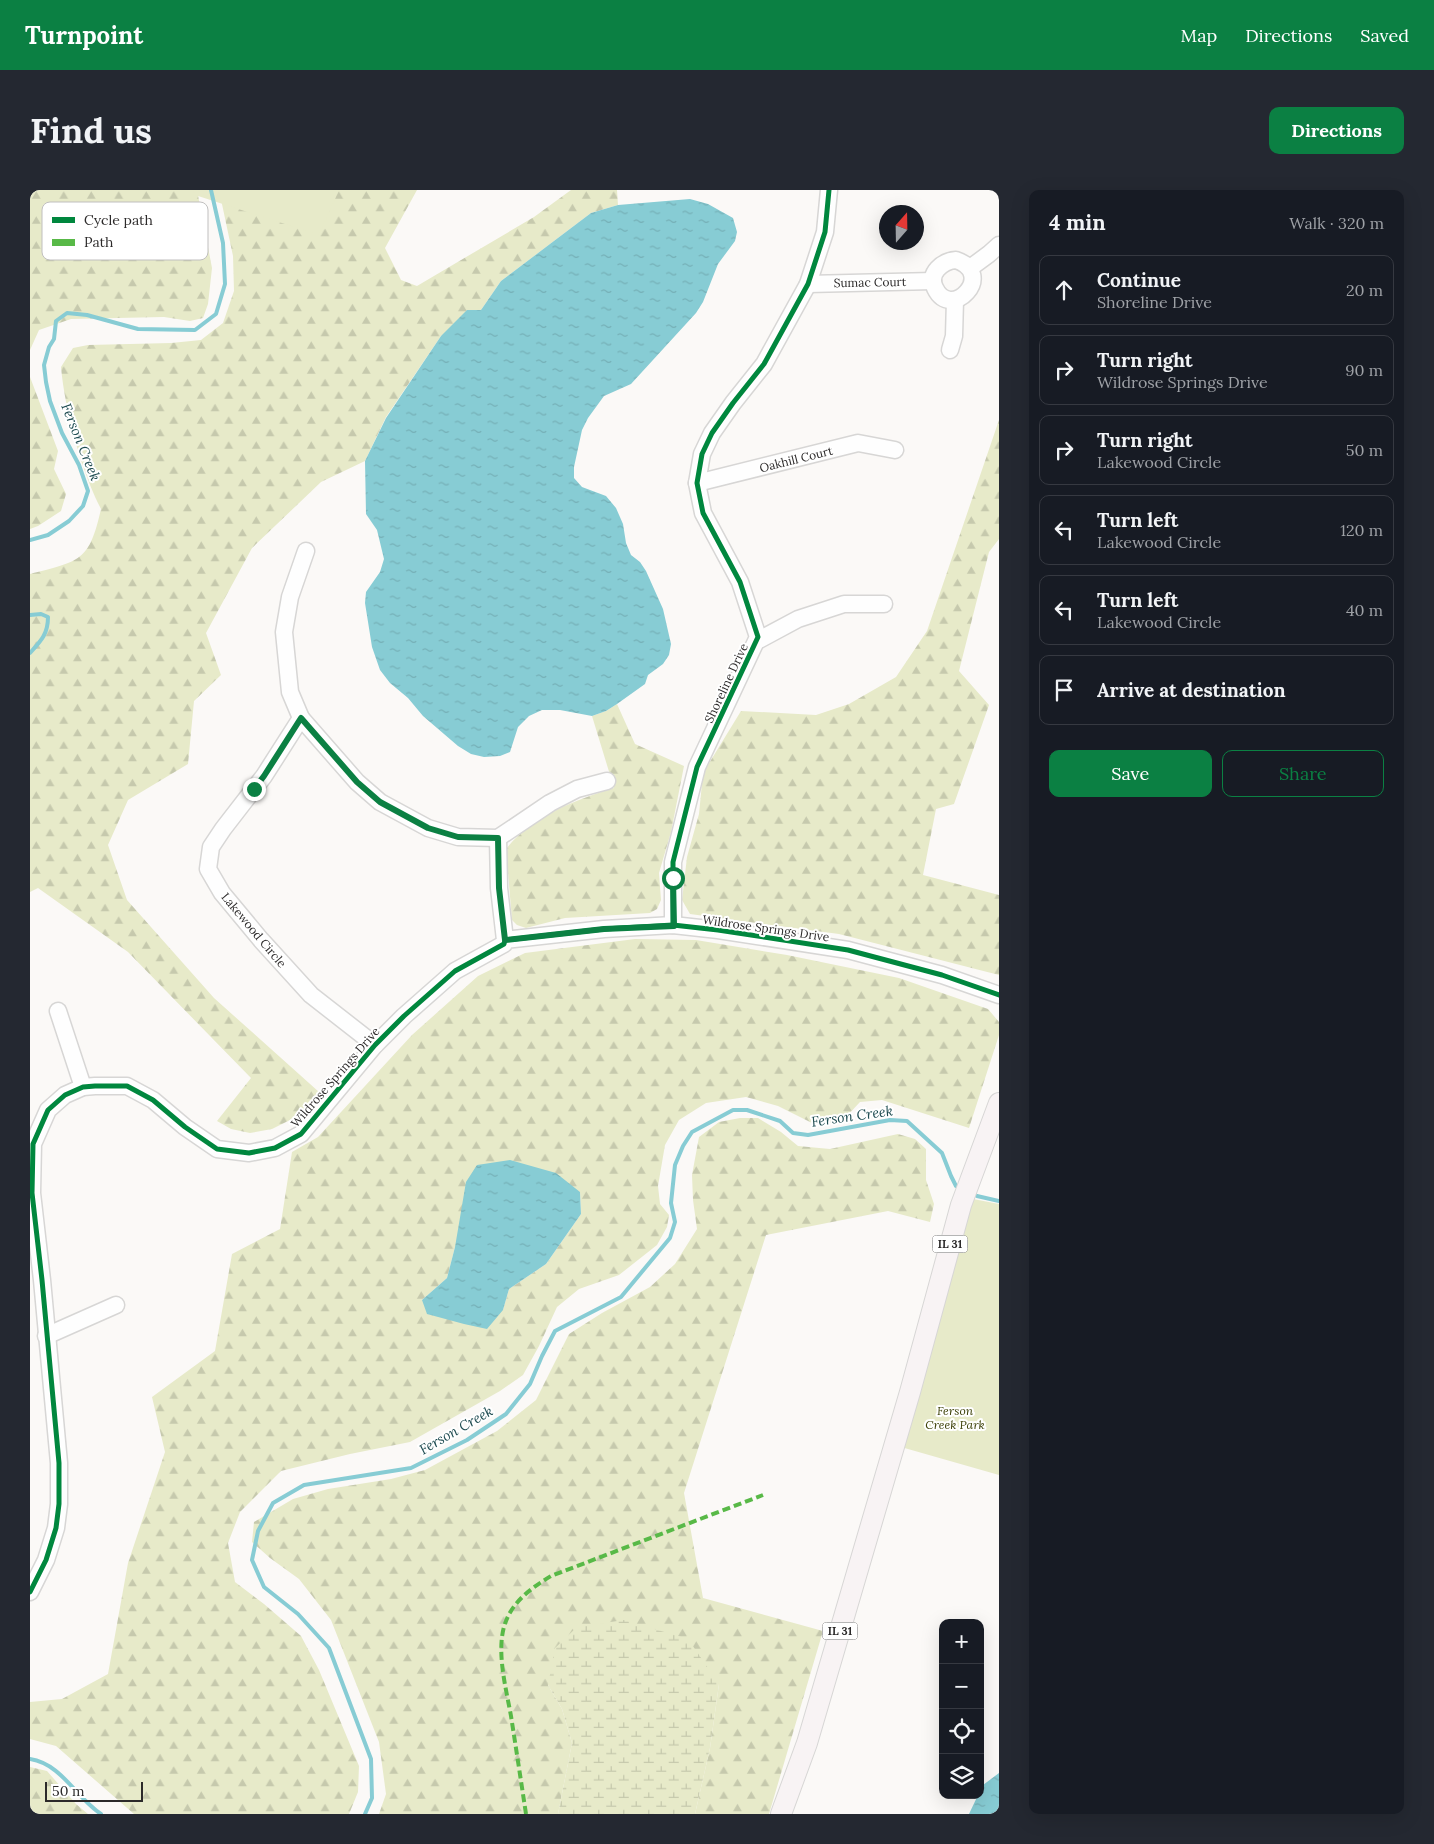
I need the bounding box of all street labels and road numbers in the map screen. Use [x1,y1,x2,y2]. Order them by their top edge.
street label: Sumac Court [833,274,907,290]
street label: Oakhill Court [758,443,834,475]
street label: Shoreline Drive [701,640,751,725]
street label: Lakewood Circle [218,890,290,971]
street label: Wildrose Springs Drive [702,912,831,944]
street label: Wildrose Springs Drive [287,1023,383,1130]
road number: IL 31 [932,1236,968,1252]
road number: IL 31 [822,1622,858,1640]

